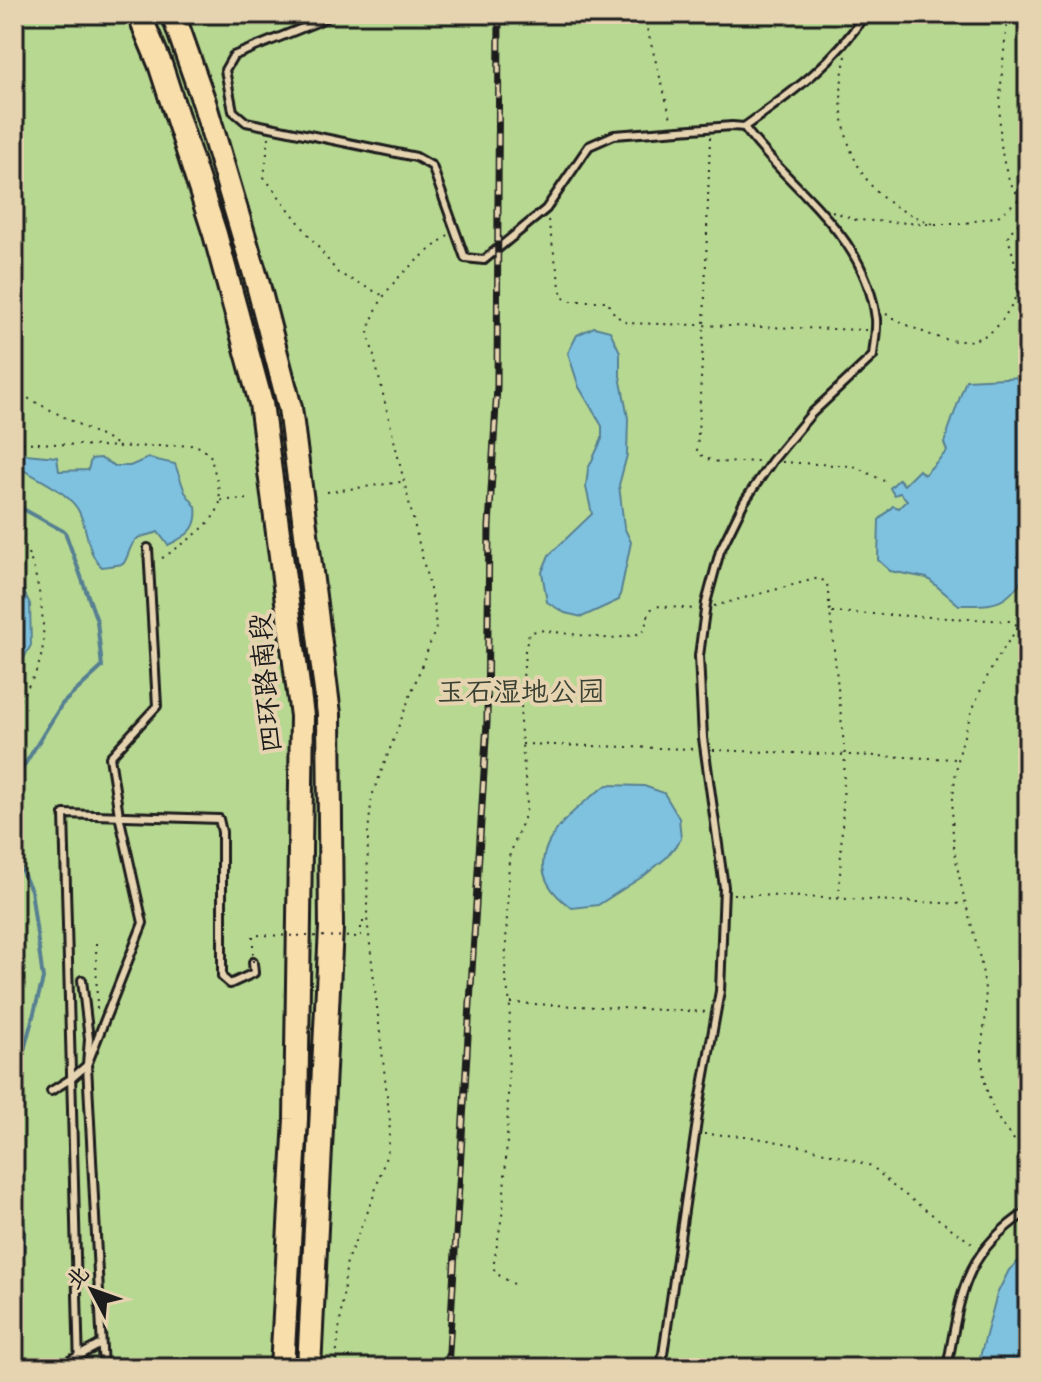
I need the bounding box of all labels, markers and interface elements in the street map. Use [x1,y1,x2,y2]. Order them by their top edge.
street label: 四环路南段 [244,612,289,754]
park label: 玉石湿地公园 [437,676,605,709]
north arrow [52,1250,132,1330]
text: 北 [61,1261,95,1295]

